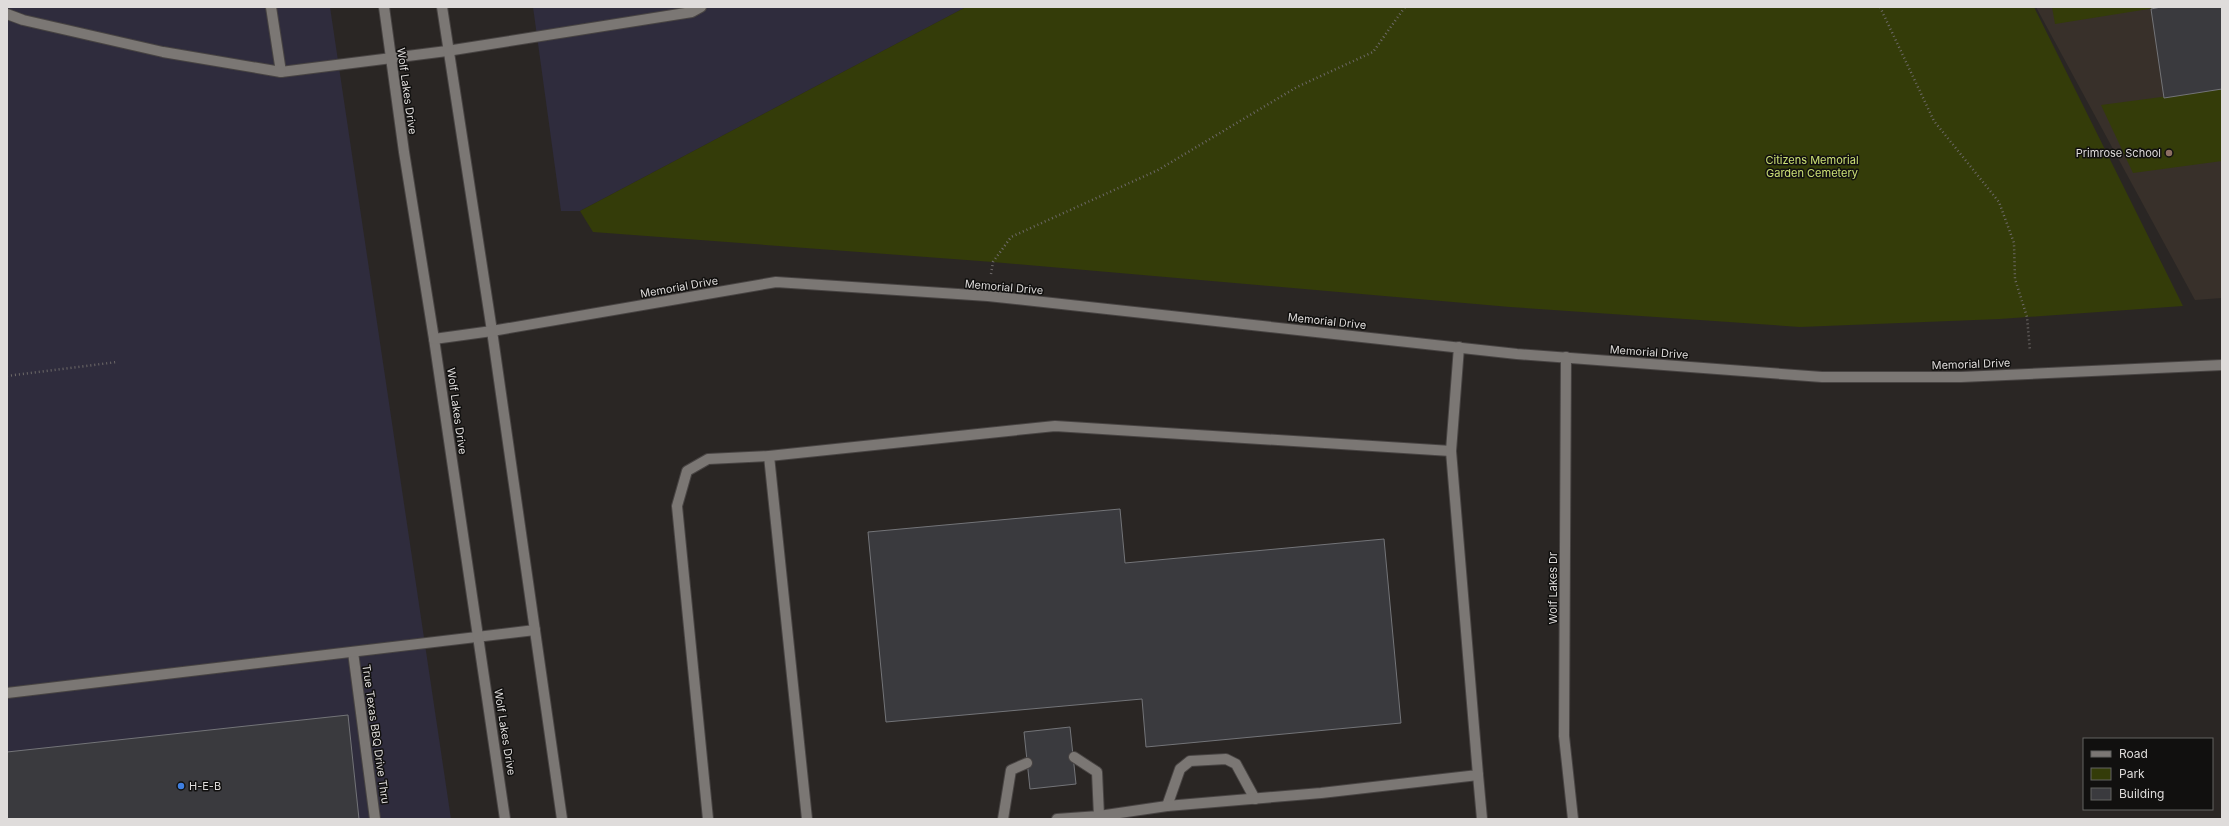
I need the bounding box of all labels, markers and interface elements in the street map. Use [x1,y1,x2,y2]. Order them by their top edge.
street label: Wolf Lakes Drive [394,47,420,135]
place label: Primrose School [2076,146,2161,160]
marker: Primrose School [2164,148,2174,158]
park label: Citizens Memorial Garden Cemetery [1765,153,1859,180]
street label: Memorial Drive [639,273,719,301]
street label: Memorial Drive [964,277,1044,297]
street label: Memorial Drive [1287,310,1367,332]
street label: Memorial Drive [1609,342,1689,362]
street label: Memorial Drive [1931,356,2011,372]
street label: Wolf Lakes Drive [444,367,470,455]
street label: Wolf Lakes Dr [1546,552,1560,624]
street label: True Texas BBQ Drive Thru [359,663,393,805]
street label: Wolf Lakes Drive [491,688,519,776]
legend [2083,738,2213,810]
text: Road [2119,746,2148,761]
text: Park [2119,766,2145,781]
place label: H-E-B [189,779,221,793]
marker: H-E-B [176,781,186,791]
text: Building [2119,786,2164,801]

